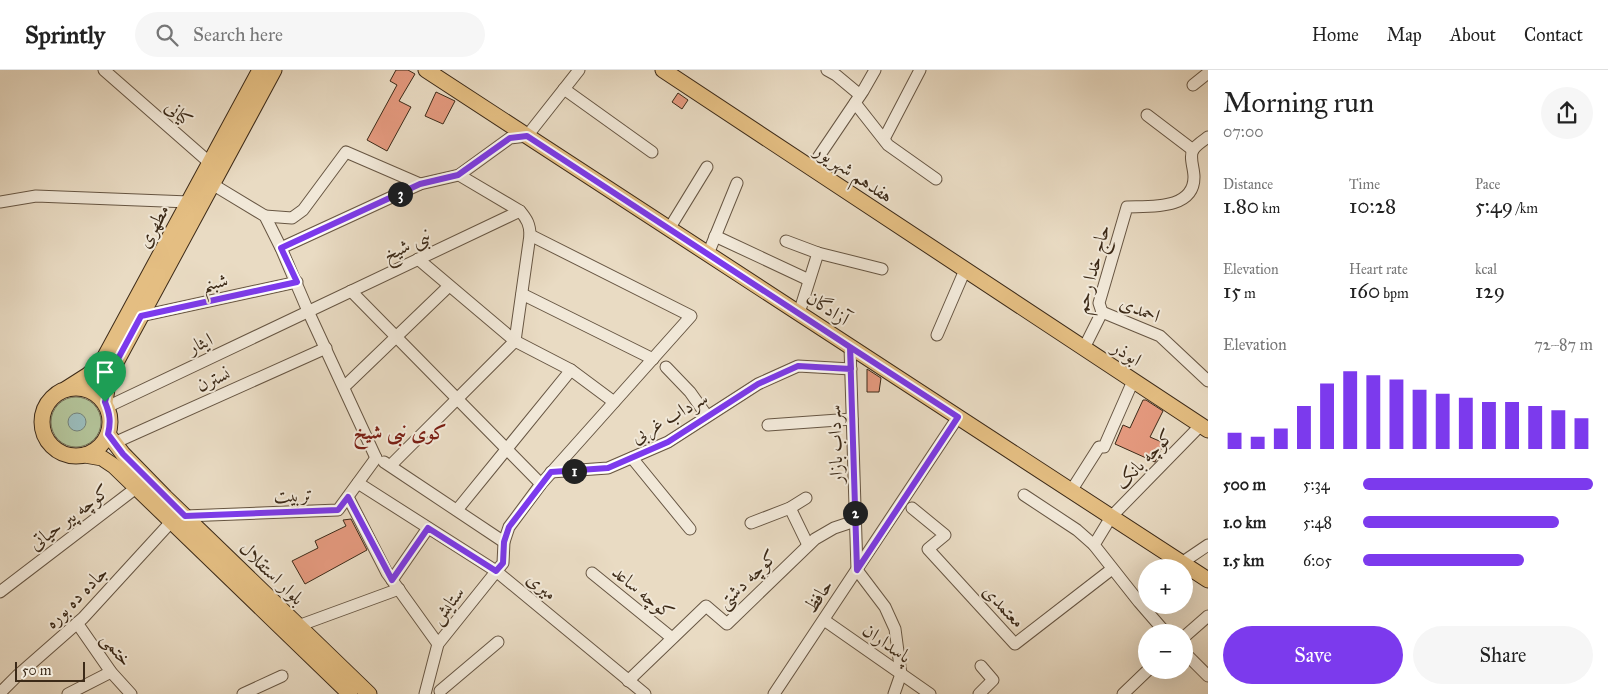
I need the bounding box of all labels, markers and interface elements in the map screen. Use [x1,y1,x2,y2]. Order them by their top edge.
search box [135,12,485,57]
text: Sprintly [25,20,105,50]
icon: search [153,21,181,49]
text: Search here [193,23,283,46]
text: Home [1312,24,1359,46]
text: Map [1387,24,1422,46]
text: About [1450,24,1496,46]
text: Contact [1524,24,1583,46]
text: Morning run [1223,85,1374,120]
button: share [1541,87,1593,139]
street label: کیانی [160,95,198,131]
text: 07:00 [1223,122,1264,141]
street label: هفدهم شهریور [805,137,897,213]
text: Distance [1223,176,1273,193]
text: Time [1349,176,1380,193]
text: Pace [1475,176,1500,193]
pin: 3 [388,182,412,206]
text: 3 [398,186,403,203]
text: 1.80 [1223,193,1259,219]
text: 10:28 [1349,193,1396,219]
text: 5:49 [1475,193,1513,219]
street label: مطهری [132,200,175,252]
text: km [1259,200,1280,217]
text: /km [1513,200,1538,217]
street label: حاج خدا رحم [1069,222,1122,318]
street label: نبی شیخ [379,224,437,272]
text: Elevation [1223,261,1279,278]
text: Heart rate [1349,261,1408,278]
text: kcal [1475,261,1497,278]
street label: شبنم [200,268,232,304]
text: 15 [1223,278,1241,304]
text: 160 [1349,278,1380,304]
text: 129 [1475,278,1505,304]
text: m [1241,285,1256,302]
text: bpm [1380,285,1409,302]
street label: آزادگان [802,286,855,331]
street label: احمدی [1116,291,1164,327]
street label: ایثار [182,327,216,360]
street label: ابوذر [1106,334,1146,372]
text: Elevation [1223,335,1287,354]
text: 72–87 m [1534,335,1593,354]
pin [84,351,126,402]
icon: arrive [91,358,119,386]
street label: نسترن [192,361,234,397]
street label: سرداب غربی [626,386,713,451]
street label: سرداب بازار [822,404,849,486]
district label: کوی نبی شیخ [353,420,447,450]
street label: کوچه بانک [1110,424,1180,495]
pin: 1 [562,458,586,484]
text: 1 [572,463,577,480]
text: 500 m [1223,475,1266,494]
text: 5:34 [1303,475,1330,494]
street label: کوچه پیر حیاتی [24,479,115,556]
street label: تربیت [273,483,313,507]
pin: 2 [842,500,868,526]
text: 2 [852,505,859,522]
text: 1.0 km [1223,513,1266,532]
text: 5:48 [1303,513,1332,532]
street label: بلوار استقلال [235,536,309,610]
street label: کوچه دشتی [712,545,783,615]
text: 1.5 km [1223,551,1264,570]
text: 6:05 [1303,551,1332,570]
map controls [1138,559,1193,679]
button: + [1138,559,1193,614]
street label: کوچه ساعد [606,560,679,626]
street label: جاده ده بوره [40,561,113,634]
street label: میری [522,567,562,605]
street label: حافظ [799,575,837,617]
street label: معتمدی [978,579,1030,633]
street label: ستایش [425,581,471,630]
street label: پاسداران [857,618,917,670]
button: − [1138,624,1193,679]
button: Save [1223,626,1403,684]
button: Share [1413,626,1593,684]
street label: ختمی [95,627,137,672]
scale bar [15,659,85,682]
text: 50 m [22,662,51,679]

